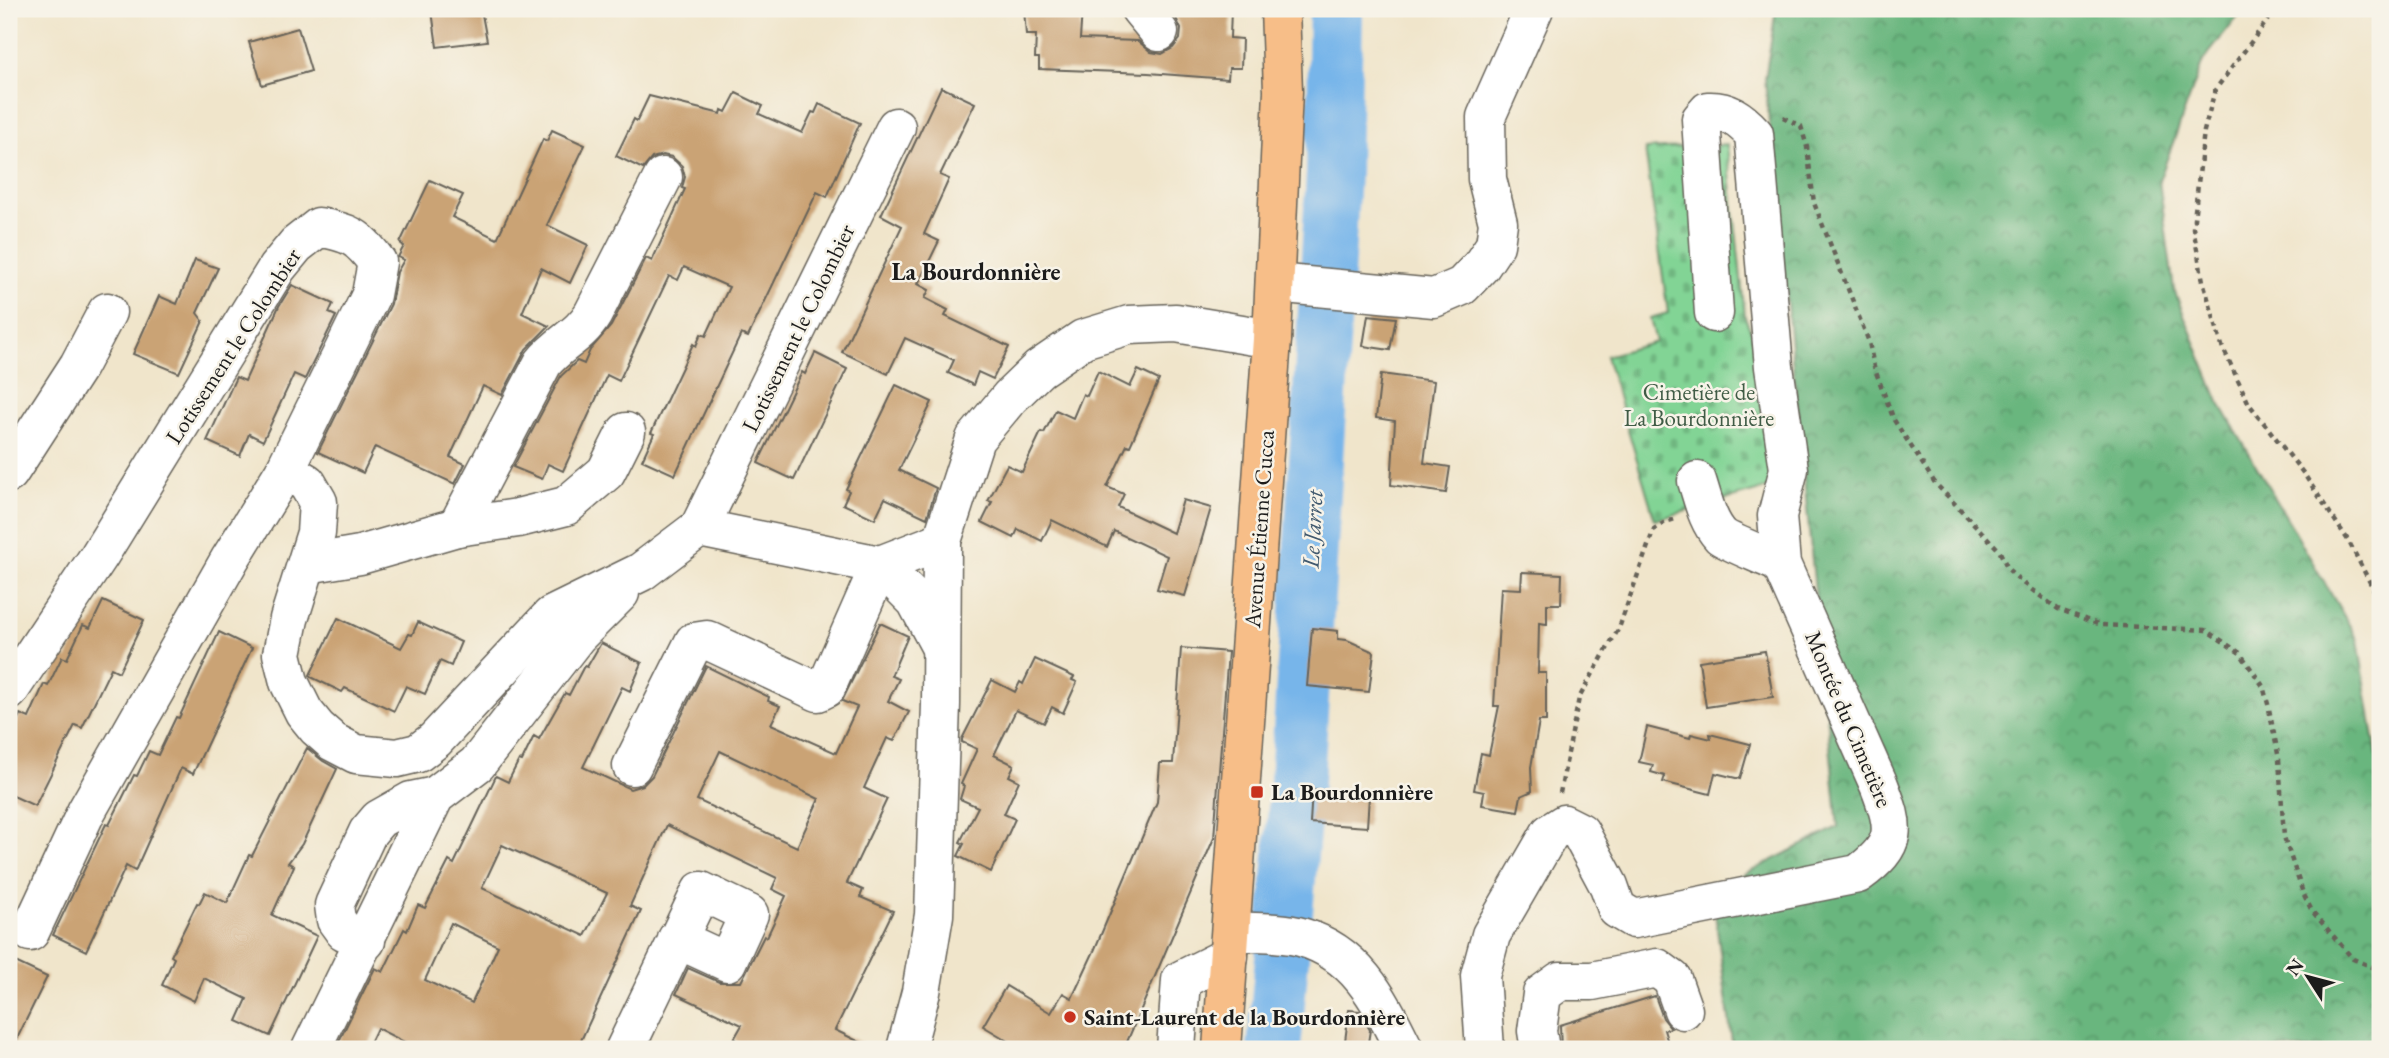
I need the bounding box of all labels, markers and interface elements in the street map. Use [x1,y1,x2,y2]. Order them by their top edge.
street label: Lotissement le Colombier [735,219,862,437]
street label: Lotissement le Colombier [158,242,308,450]
district label: La Bourdonnière [891,256,1061,287]
park label: Cimetière de La Bourdonnière [1624,377,1774,433]
street label: Avenue Étienne Cucca [1237,428,1281,630]
water label: Le Jarret [1294,488,1330,570]
street label: Montée du Cimetière [1798,626,1900,812]
place label: La Bourdonnière [1271,777,1433,807]
marker: La Bourdonnière [1249,784,1265,800]
north arrow [2274,942,2344,1012]
text: N [2280,953,2310,981]
place label: Saint-Laurent de la Bourdonnière [1084,1002,1405,1032]
marker: Saint-Laurent de la Bourdonnière [1062,1009,1078,1025]

